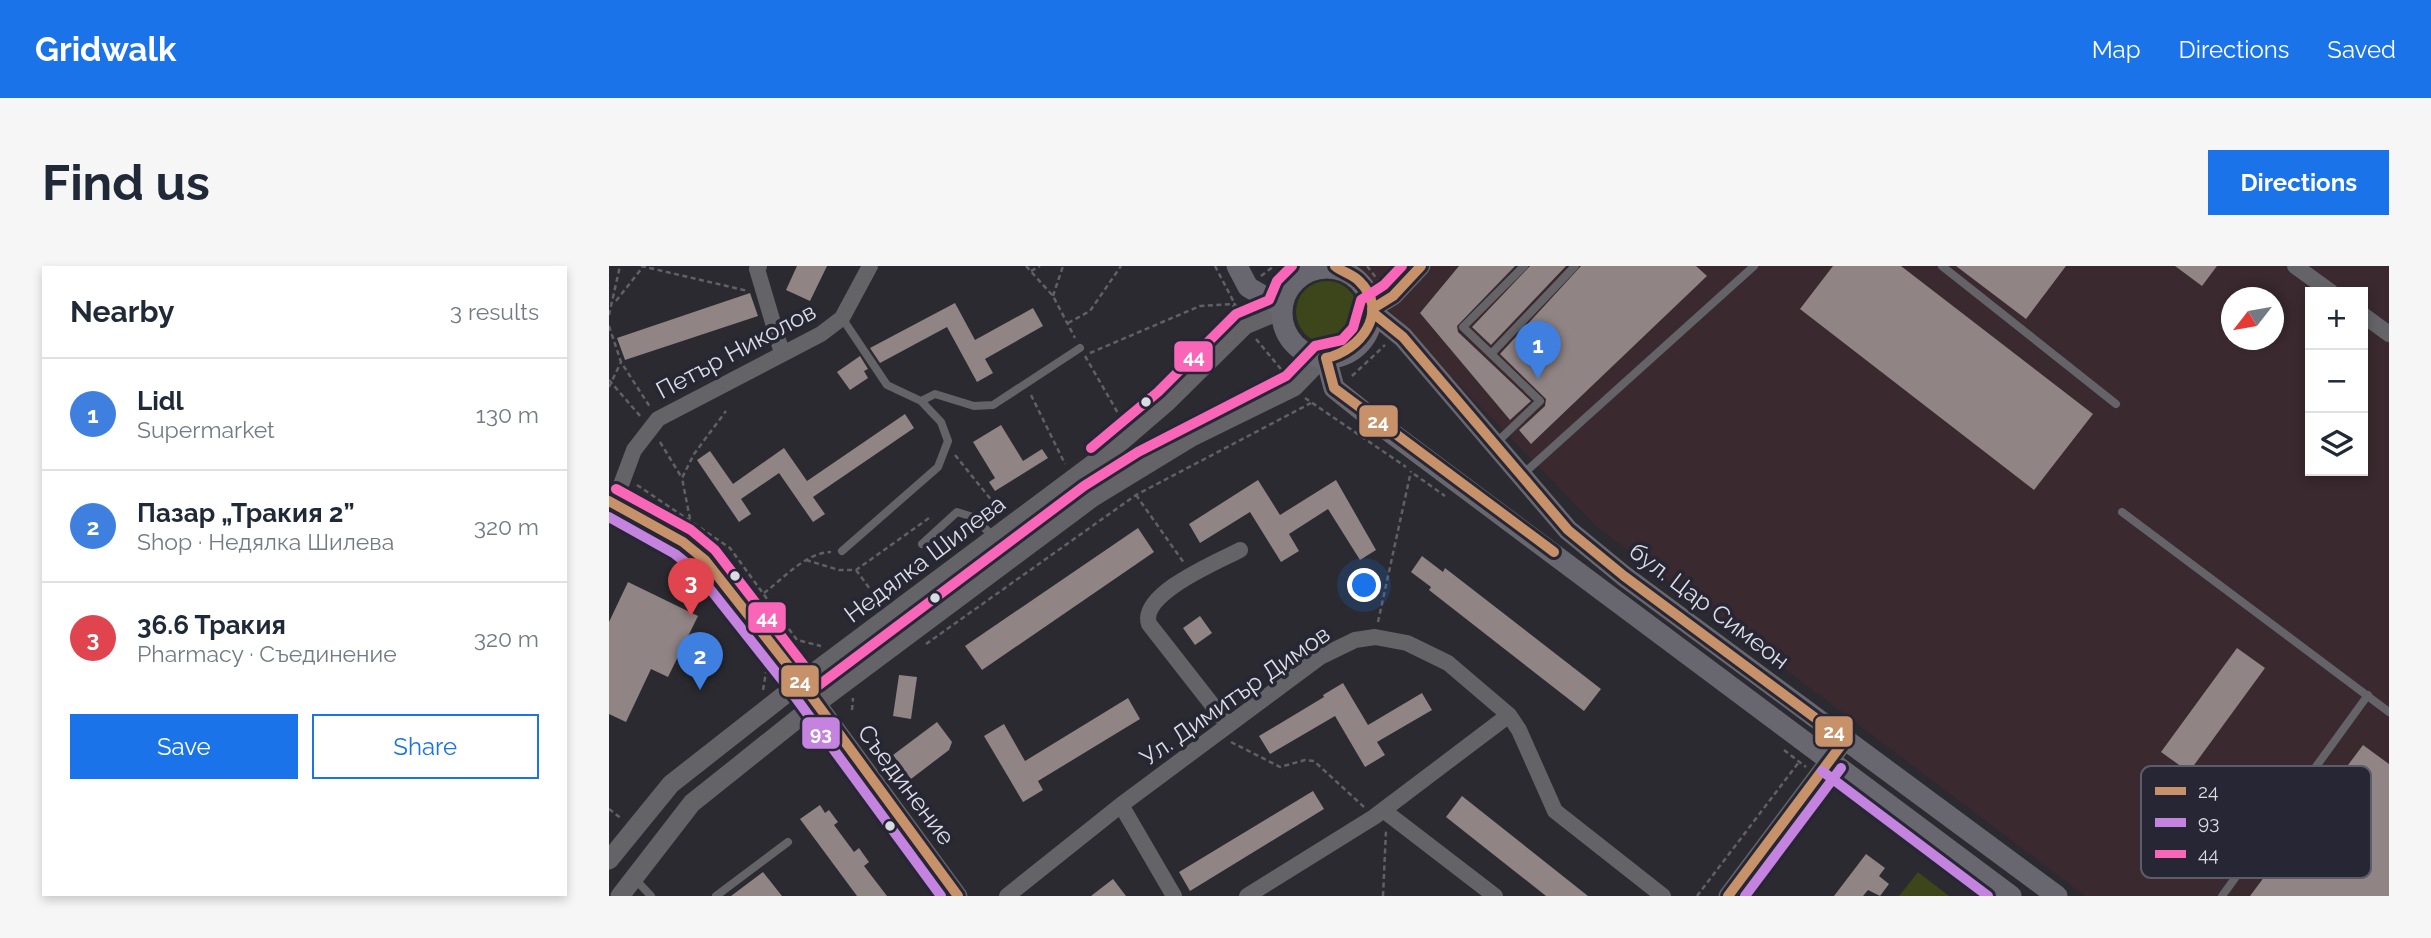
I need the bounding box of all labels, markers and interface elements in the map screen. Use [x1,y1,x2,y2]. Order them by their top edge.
text: Gridwalk [35,30,176,69]
text: Map [2092,35,2141,64]
text: Directions [2179,35,2289,64]
text: Saved [2327,35,2396,64]
button: Directions [2208,150,2389,215]
text: Find us [42,154,210,211]
north arrow [2221,287,2284,350]
map controls [2305,287,2368,476]
button: + [2305,287,2368,350]
text: Nearby [70,294,174,329]
street label: Петър Николов [651,296,821,405]
text: 3 results [450,298,539,325]
pin: 1 [1515,321,1561,379]
line badge: 44 [1173,340,1214,373]
text: 44 [1183,345,1205,367]
button: − [2305,350,2368,413]
text: Lidl [137,386,184,416]
unlabelled marker [1139,395,1153,409]
text: 1 [87,401,99,428]
text: 130 m [476,401,539,428]
line badge: 24 [1358,404,1399,438]
text: 24 [1367,410,1389,432]
button: layers [2305,413,2368,476]
text: Supermarket [137,416,275,443]
street label: Недялка Шилева [839,489,1011,629]
text: Пазар „Тракия 2” [137,498,355,528]
text: 2 [87,513,99,540]
text: 320 m [474,513,539,540]
text: Shop · Недялка Шилева [137,528,394,555]
street label: бул. Цар Симеон [1624,536,1795,675]
pin: 3 [668,558,714,616]
your location [1347,568,1381,602]
unlabelled marker [728,569,742,583]
unlabelled marker [928,591,942,605]
line badge: 44 [747,601,787,634]
text: 44 [756,606,778,628]
text: 36.6 Тракия [137,610,286,640]
street label: Ул. Димитър Димов [1134,619,1335,772]
text: 3 [87,625,99,652]
text: 320 m [474,625,539,652]
pin: 2 [677,632,723,690]
text: Pharmacy · Съединение [137,640,397,667]
line badge: 24 [780,664,820,698]
text: 24 [789,670,811,692]
button: Save [70,714,298,779]
button: Share [312,714,539,779]
line badge: 24 [1814,715,1854,748]
line badge: 93 [801,716,841,750]
street label: Съединение [852,719,961,851]
text: 24 [1823,720,1845,742]
text: 93 [810,722,832,744]
legend [2141,766,2371,878]
text: 24 [2198,780,2218,802]
text: 93 [2198,811,2219,833]
unlabelled marker [883,819,897,833]
text: 44 [2198,843,2219,865]

